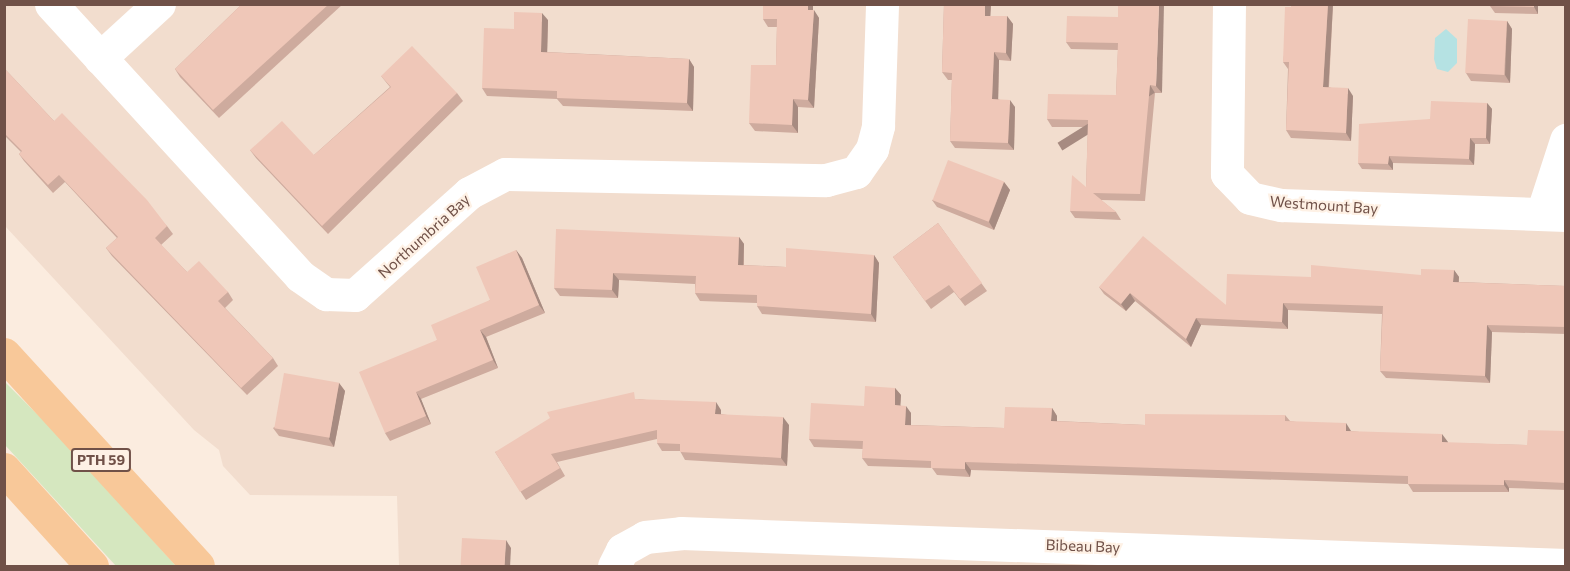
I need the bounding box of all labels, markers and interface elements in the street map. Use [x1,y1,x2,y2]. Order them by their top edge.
street label: Northumbria Bay [374,190,474,282]
street label: Westmount Bay [1269,192,1379,218]
road number: PTH 59 [70,449,132,471]
street label: Bibeau Bay [1045,536,1121,556]

